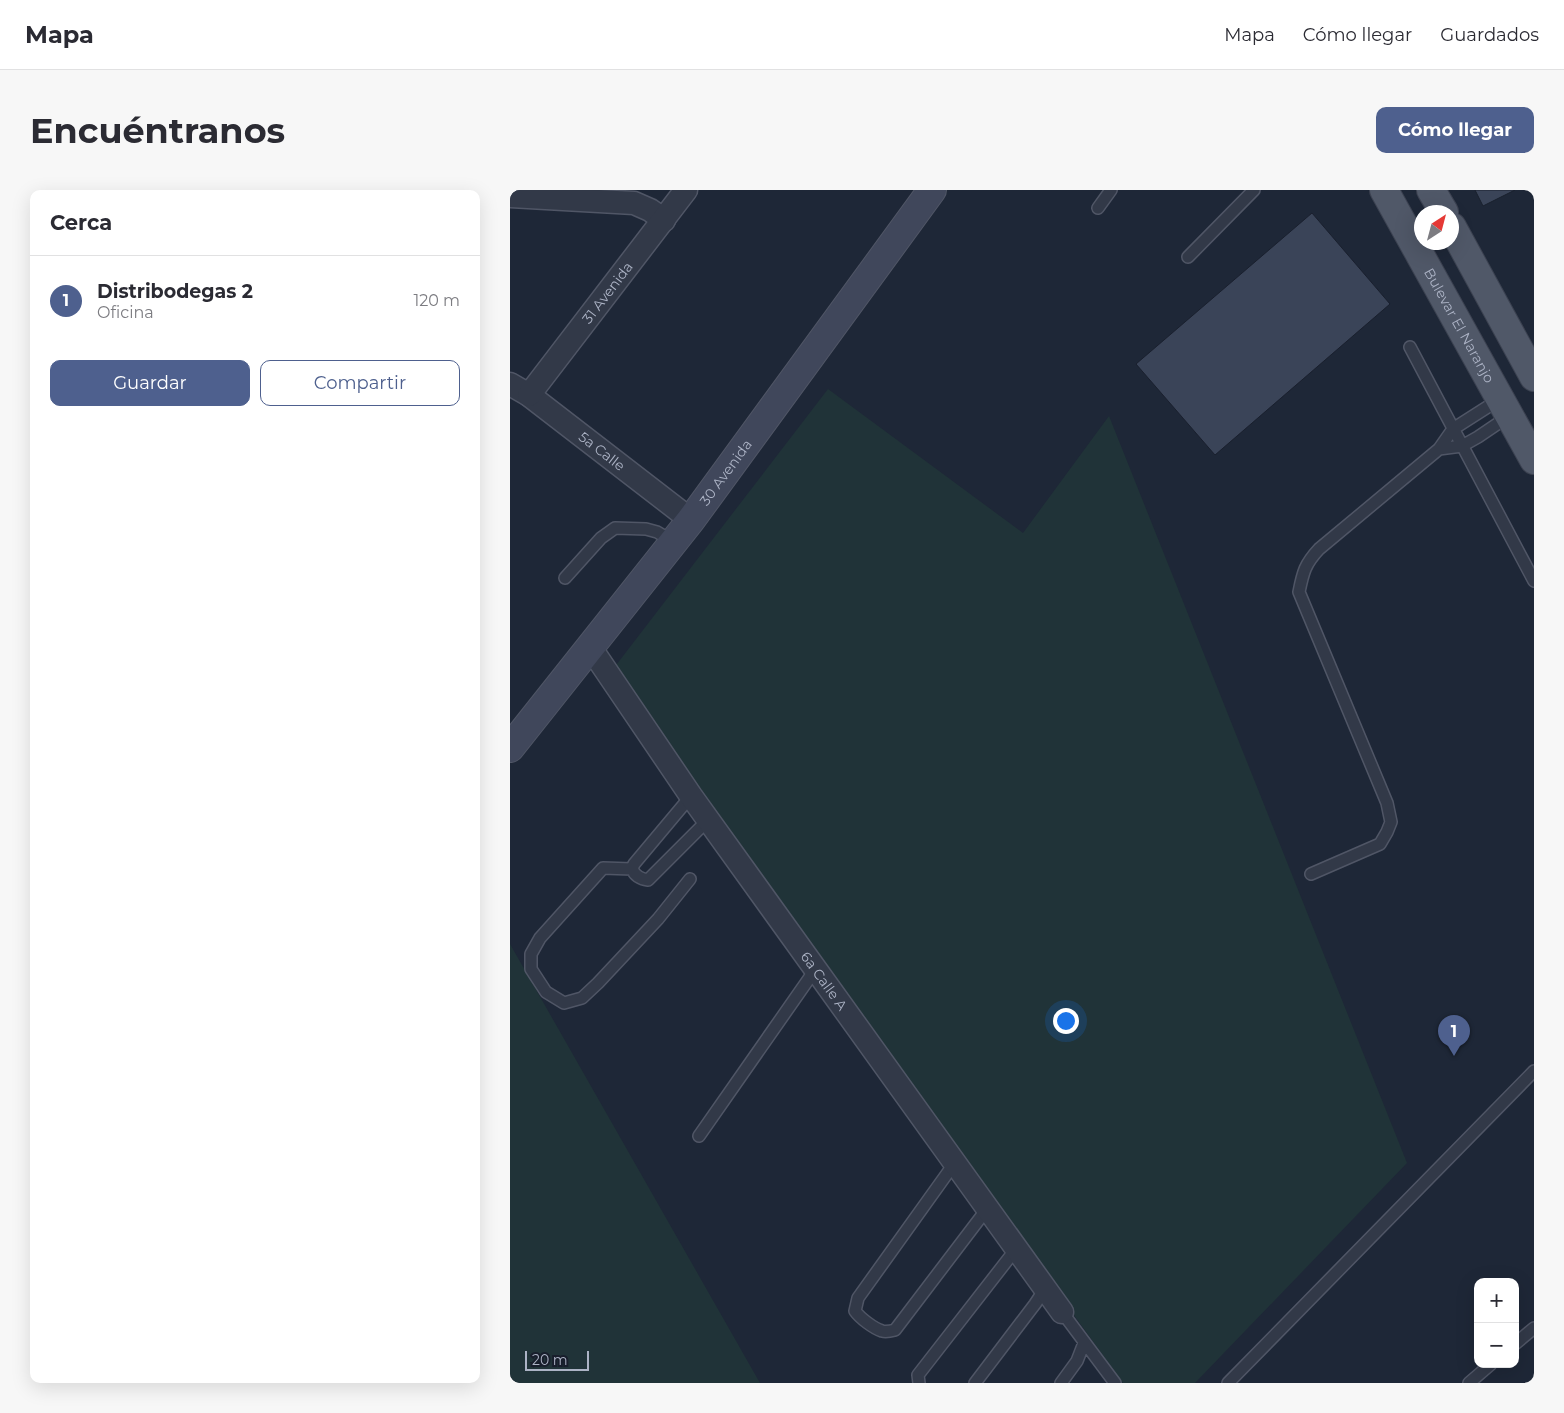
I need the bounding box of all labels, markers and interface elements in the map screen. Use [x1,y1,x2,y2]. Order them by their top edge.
text: Mapa [25,20,94,49]
text: Mapa [1224,24,1275,46]
text: Cómo llegar [1303,24,1412,46]
text: Guardados [1440,24,1539,46]
button: Cómo llegar [1376,107,1534,153]
text: Encuéntranos [30,109,285,152]
north arrow [1414,205,1459,250]
text: Cerca [50,210,112,235]
street label: 31 Avenida [578,258,637,327]
street label: Bulevar El Naranjo [1420,265,1499,386]
text: Distribodegas 2 [97,280,253,303]
text: 1 [63,291,69,310]
text: 120 m [413,291,460,310]
text: Oficina [97,303,154,322]
button: Guardar [50,360,250,406]
button: Compartir [260,360,460,406]
street label: 5a Calle [575,428,629,475]
street label: 30 Avenida [696,436,756,509]
street label: 6a Calle A [797,948,852,1015]
your location [1053,1008,1079,1034]
pin: 1 [1438,1015,1470,1056]
map controls [1474,1278,1519,1368]
button: + [1474,1278,1519,1323]
button: − [1474,1323,1519,1368]
scale bar [525,1348,589,1371]
text: 20 m [532,1351,568,1369]

